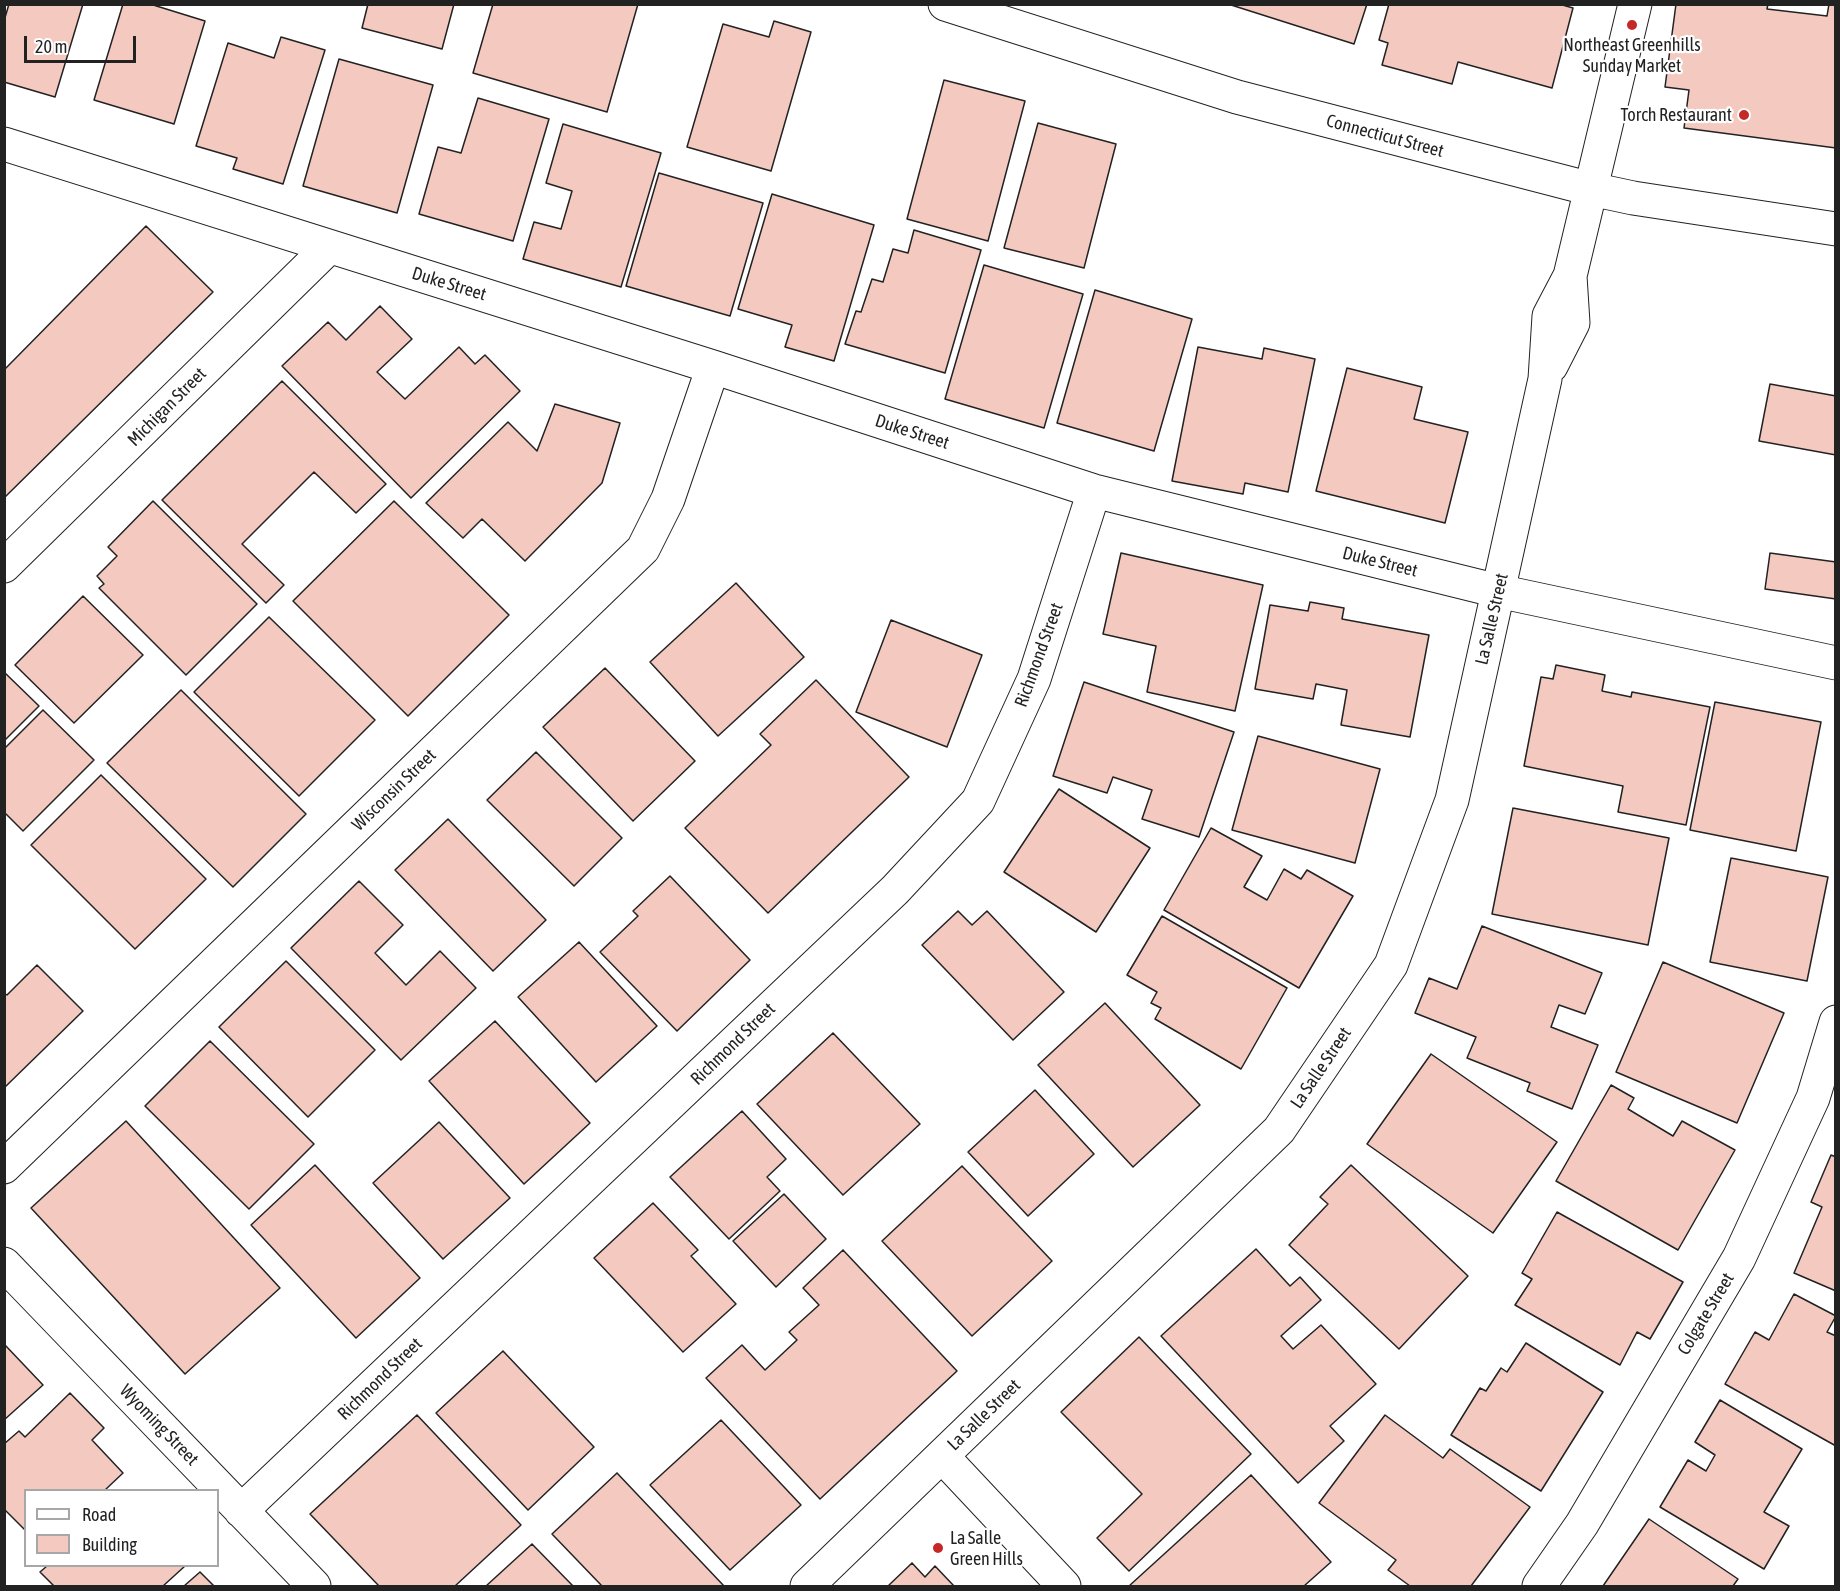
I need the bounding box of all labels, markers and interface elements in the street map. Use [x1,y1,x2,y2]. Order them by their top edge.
marker: Northeast Greenhills Sunday Market [1625,18,1639,32]
scale bar [27,24,140,62]
place label: Northeast Greenhills Sunday Market [1563,34,1701,76]
text: 20 m [35,36,67,57]
place label: Torch Restaurant [1621,104,1732,126]
marker: Torch Restaurant [1737,108,1751,122]
street label: Connecticut Street [1324,110,1446,162]
street label: Duke Street [409,262,489,306]
street label: Michigan Street [123,363,211,451]
street label: Duke Street [872,410,952,454]
street label: Duke Street [1340,542,1420,582]
street label: La Salle Street [1471,571,1513,667]
street label: Richmond Street [1010,600,1068,710]
street label: Wisconsin Street [347,745,441,835]
street label: Richmond Street [686,998,780,1090]
street label: La Salle Street [1286,1023,1356,1113]
street label: Colgate Street [1673,1269,1739,1359]
street label: Richmond Street [333,1333,427,1425]
street label: La Salle Street [943,1375,1025,1455]
street label: Wyoming Street [115,1380,203,1470]
legend [24,1489,219,1567]
text: Road [82,1504,116,1525]
place label: La Salle Green Hills [950,1527,1023,1570]
text: Building [82,1534,137,1555]
marker: La Salle Green Hills [931,1541,945,1555]

